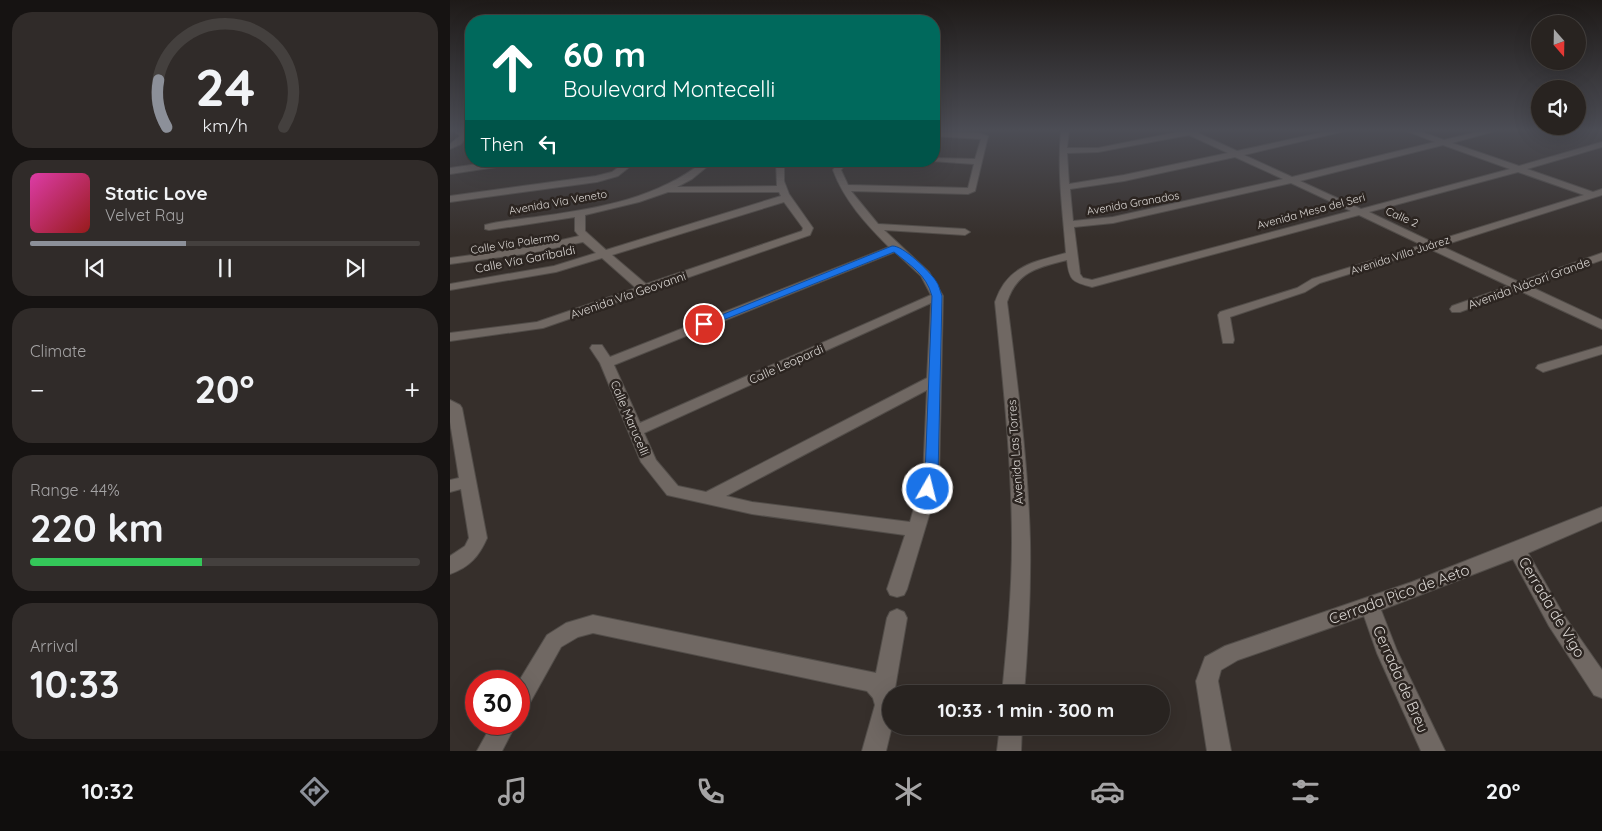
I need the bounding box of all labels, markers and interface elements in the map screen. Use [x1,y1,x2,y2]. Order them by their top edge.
north arrow [1531,15,1586,70]
map controls [1531,15,1586,135]
text: 60 m [563,32,646,76]
icon: ahead [480,35,545,100]
text: 24 [195,54,255,119]
text: Boulevard Montecelli [563,75,775,103]
button: sound [1531,80,1586,135]
text: km/h [202,114,248,136]
icon: left [534,130,562,158]
text: Then [480,132,524,156]
text: Static Love [105,181,208,205]
street label: Avenida Vía Veneto [508,186,608,218]
street label: Avenida Granados [1086,188,1180,218]
street label: Avenida Mesa del Seri [1255,190,1367,232]
street label: Calle 2 [1384,204,1420,230]
text: Velvet Ray [105,205,184,225]
street label: Calle Vía Palermo [469,229,561,257]
street label: Avenida Villa Juárez [1349,232,1451,278]
street label: Calle Vía Garibaldi [474,242,576,276]
icon: previous [81,254,109,282]
icon: pause [211,254,239,282]
icon: next [341,254,369,282]
street label: Avenida Nácori Grande [1466,254,1592,312]
street label: Avenida Vía Geovanni [568,268,688,322]
pin [683,303,725,345]
icon: arrive [690,310,718,338]
text: Climate [30,341,86,361]
street label: Calle Leopardi [747,341,825,387]
text: 20° [194,365,254,413]
text: − [30,372,45,407]
text: + [404,372,420,407]
street label: Calle Marucelli [607,378,653,458]
street label: Avenida Las Torres [1004,399,1026,505]
position arrow [901,462,953,514]
text: Range · 44% [30,480,120,500]
text: 220 km [30,504,164,552]
street label: Cerrada de Vigo [1515,553,1589,661]
street label: Cerrada Pico de Aeto [1326,560,1472,628]
street label: Cerrada de Breu [1369,623,1433,735]
text: Arrival [30,636,78,656]
text: 10:33 [30,660,119,708]
speed limit sign: 30 [465,670,530,735]
text: 10:33 · 1 min · 300 m [938,698,1114,722]
icon: directions [297,774,332,809]
icon: music [495,774,530,809]
icon: phone [693,774,728,809]
icon: climate [891,774,926,809]
icon: car [1090,774,1125,809]
icon: filters [1288,774,1323,809]
text: 10:32 [82,777,134,805]
text: 20° [1486,777,1520,805]

